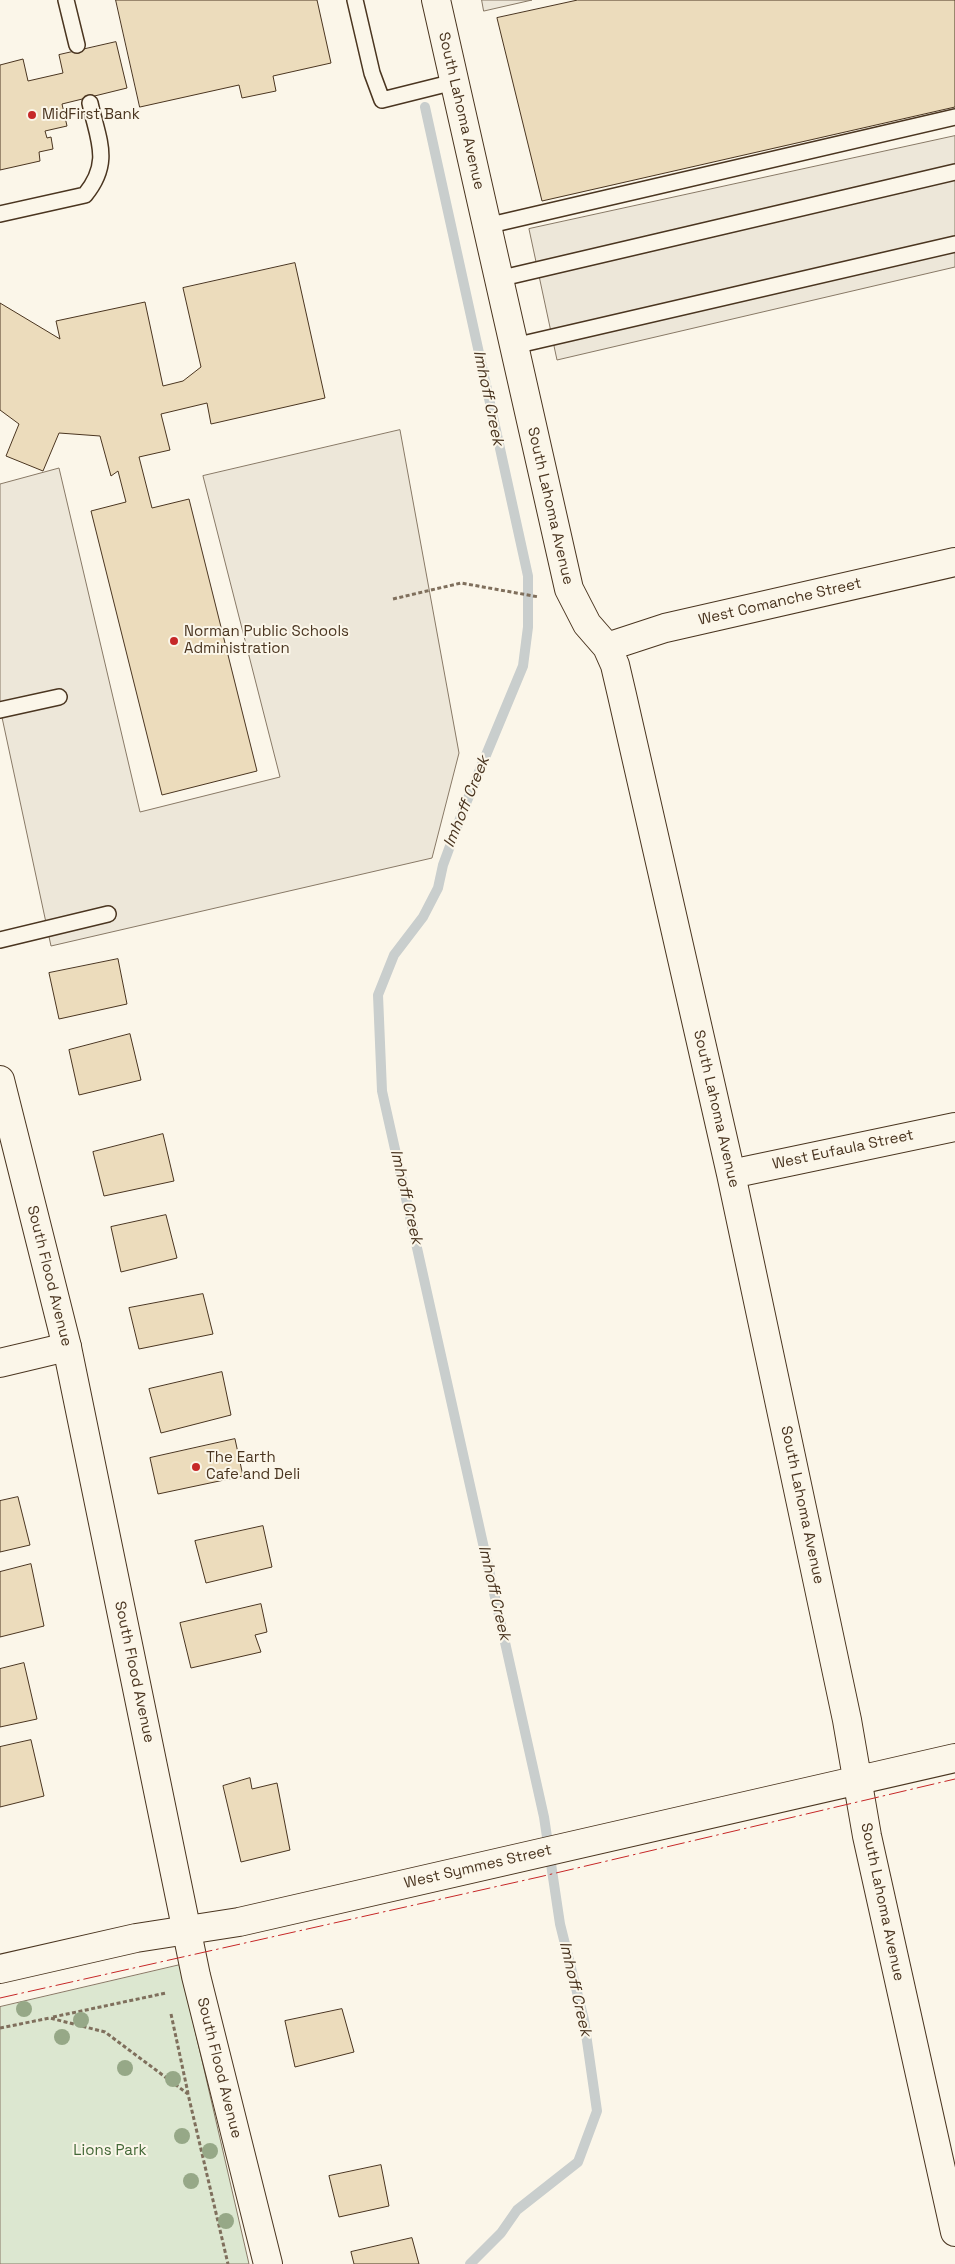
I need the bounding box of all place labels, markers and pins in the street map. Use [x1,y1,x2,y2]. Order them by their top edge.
place label: MidFirst Bank [42,106,140,124]
marker: MidFirst Bank [26,109,38,121]
place label: Norman Public Schools Administration [184,623,349,658]
marker: Norman Public Schools Administration [168,635,180,647]
place label: The Earth Cafe and Deli [206,1449,300,1484]
marker: The Earth Cafe and Deli [190,1461,202,1473]

